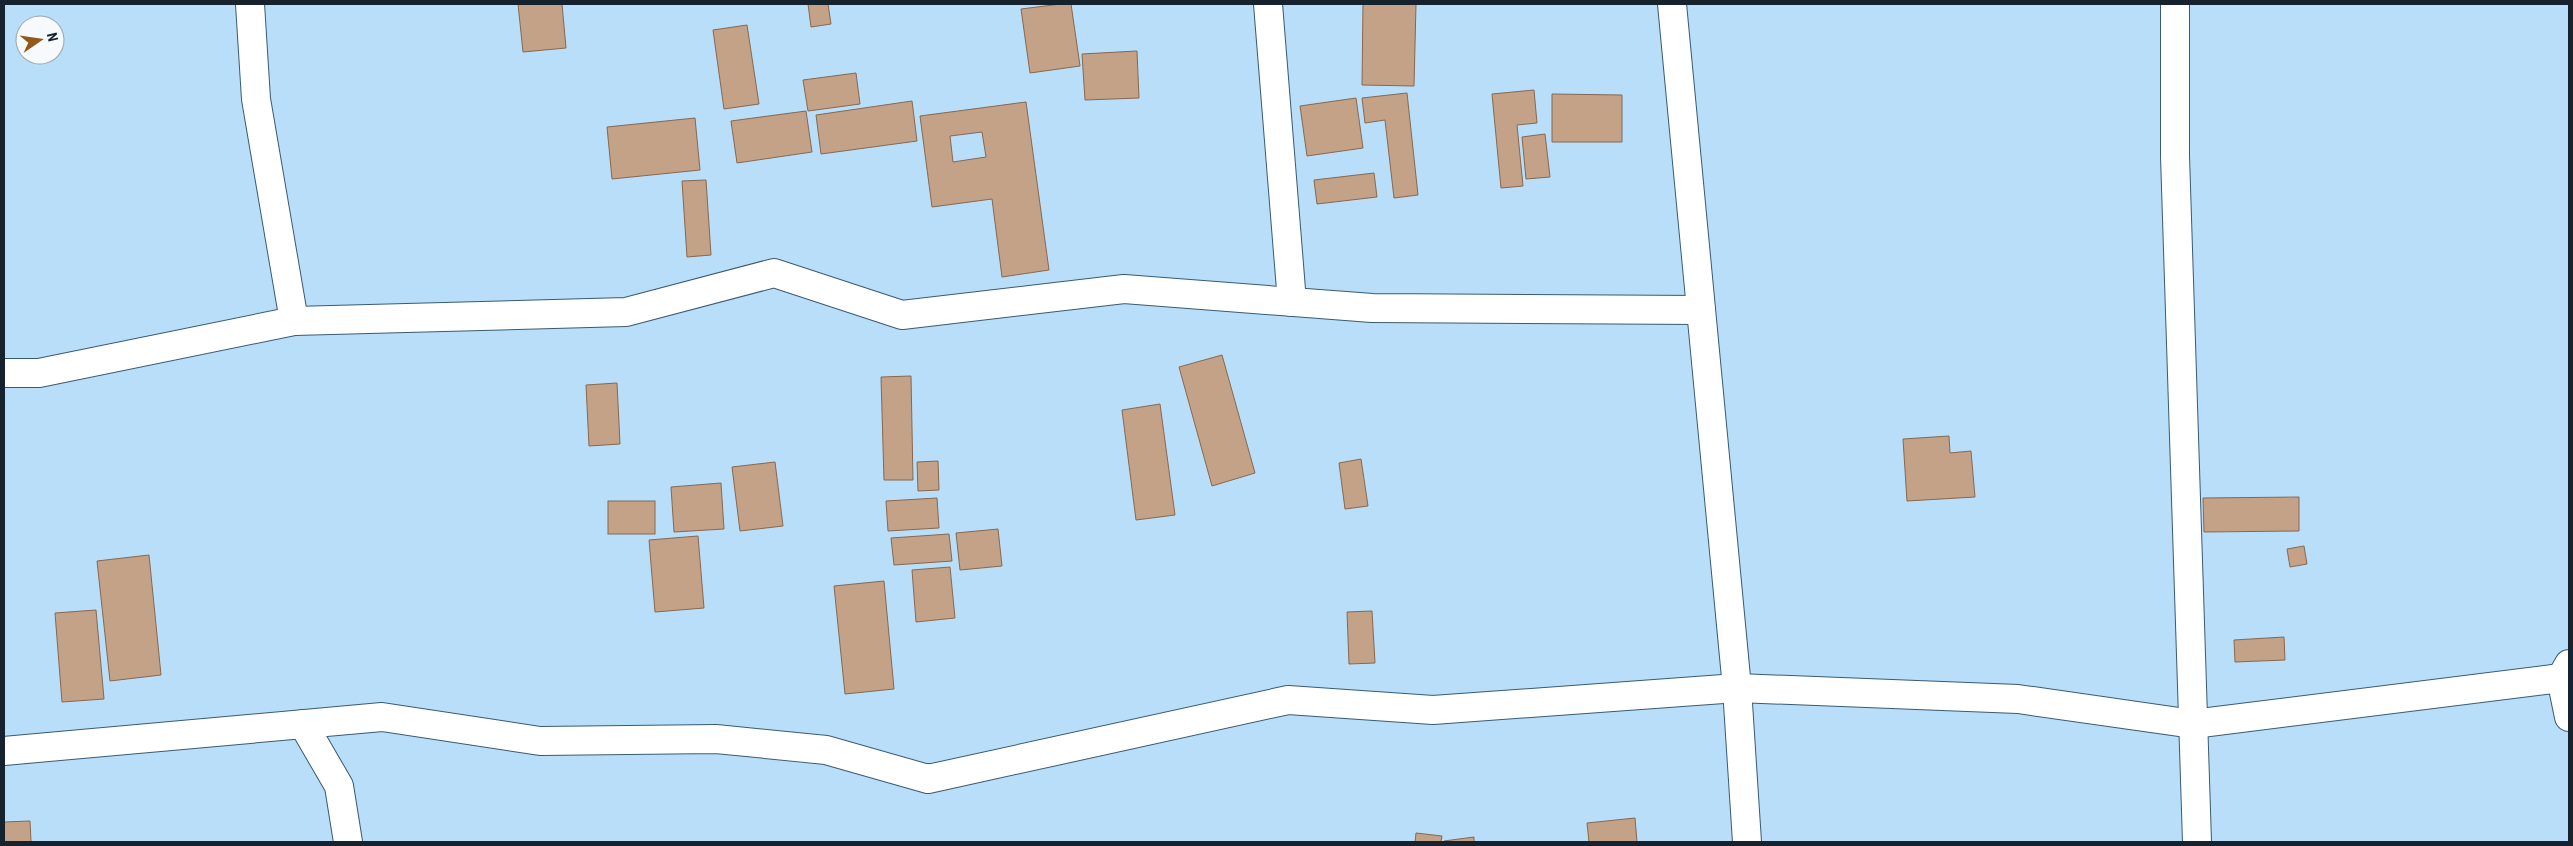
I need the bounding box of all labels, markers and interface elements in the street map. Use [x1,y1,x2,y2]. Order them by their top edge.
north arrow [15,15,65,65]
text: N [44,31,61,43]

